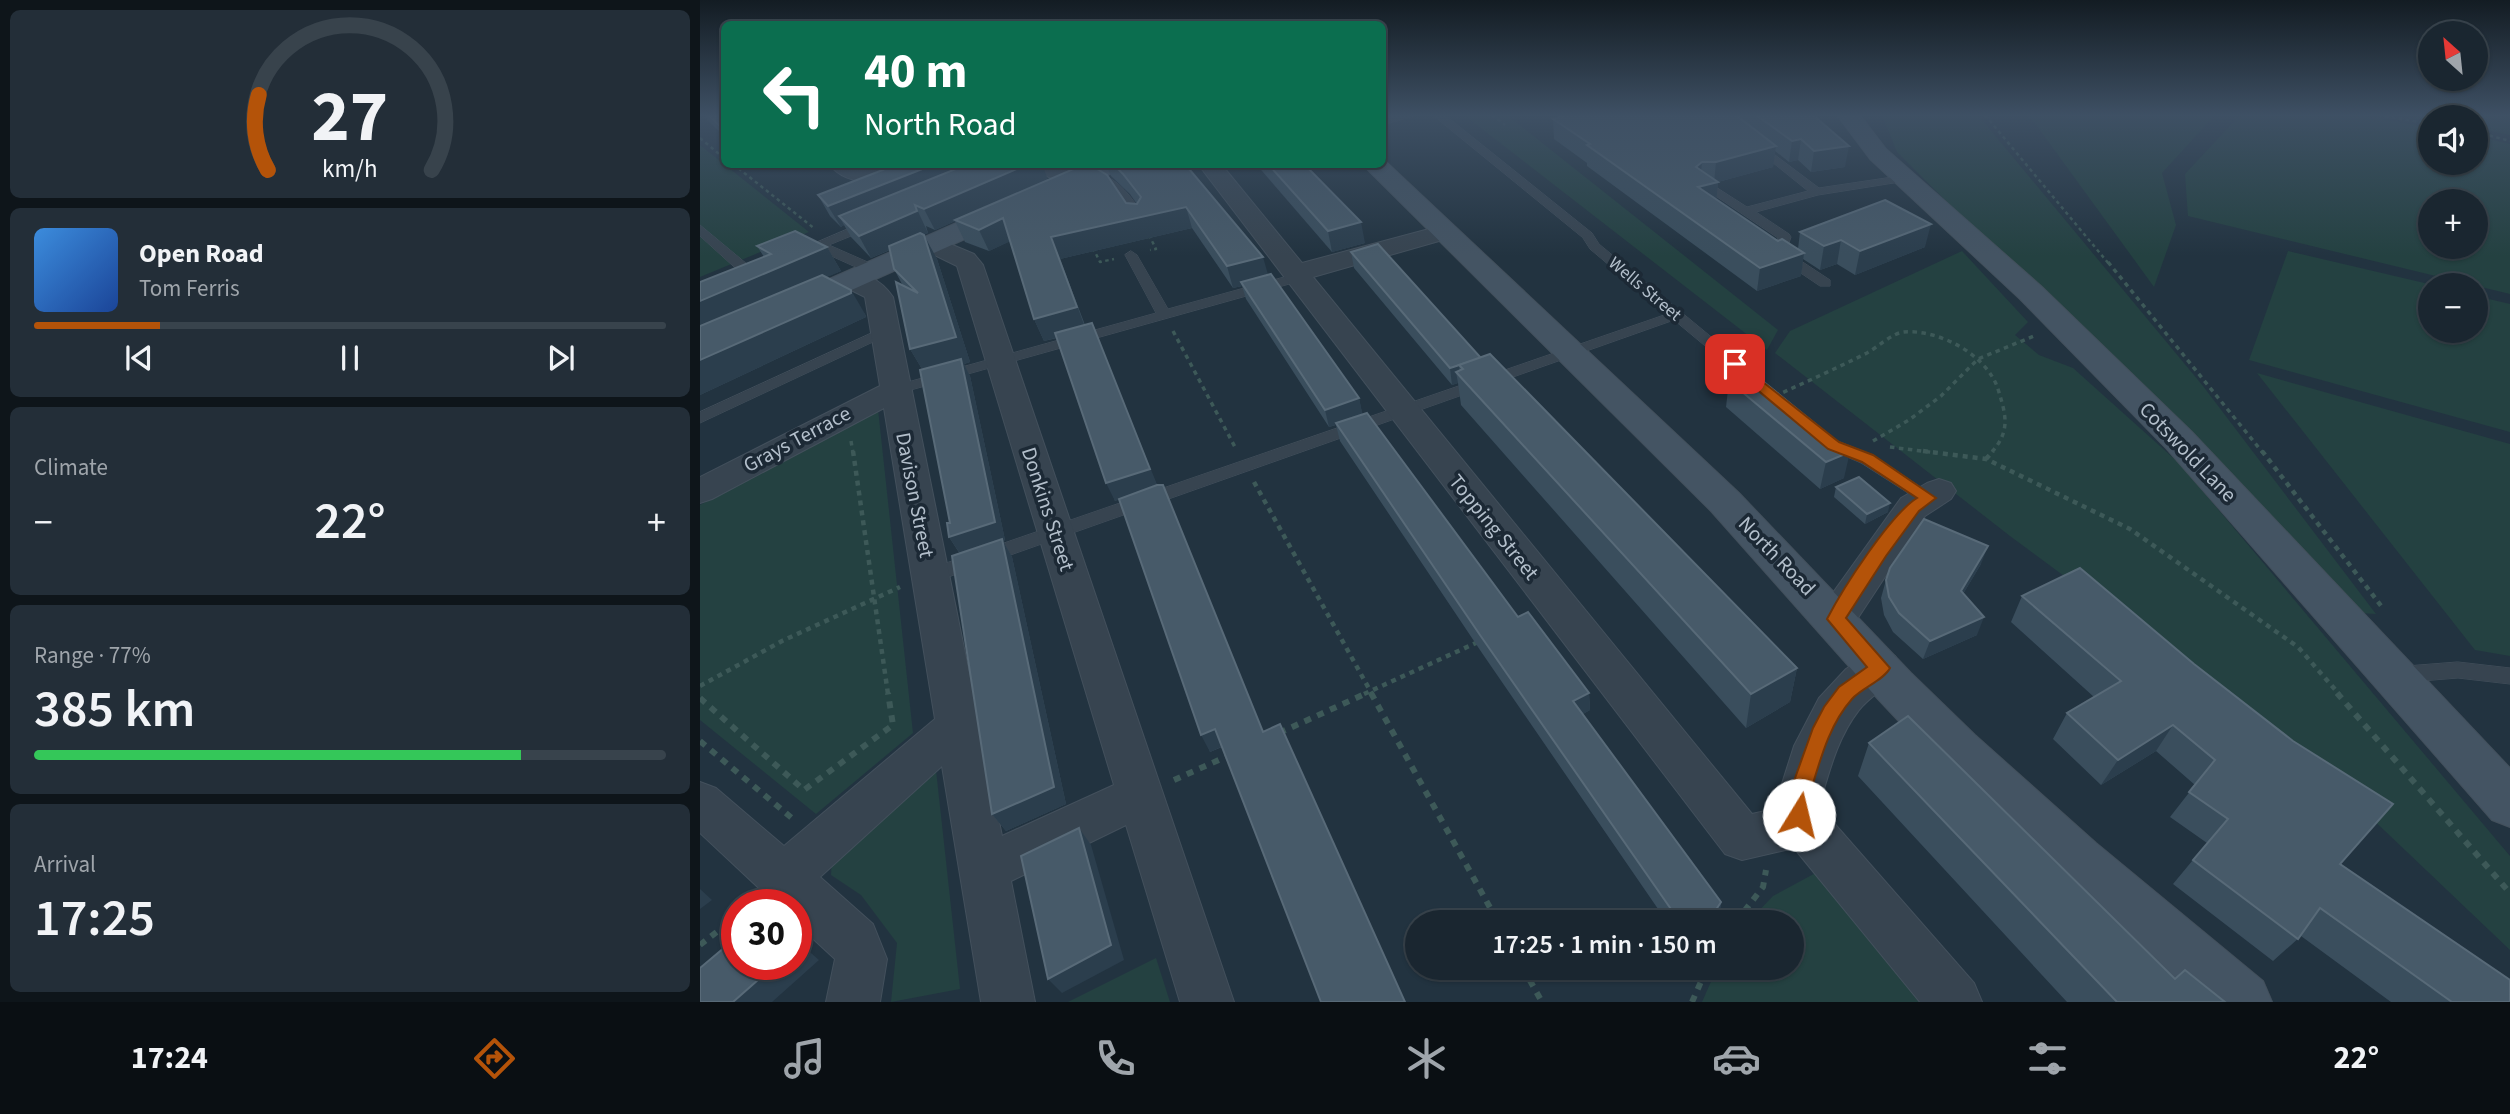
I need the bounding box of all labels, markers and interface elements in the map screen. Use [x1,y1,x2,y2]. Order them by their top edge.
north arrow [2418,21,2488,91]
map controls [2418,21,2488,343]
text: 40 m [864,37,968,107]
icon: left [749,49,840,140]
text: 27 [312,66,388,170]
text: North Road [864,102,1016,148]
button: sound [2418,105,2488,175]
text: km/h [322,151,378,187]
button: + [2418,189,2488,259]
text: Open Road [139,235,264,272]
street label: Wells Street [1603,251,1687,327]
text: Tom Ferris [139,272,240,305]
button: − [2418,273,2488,343]
pin [1705,334,1765,394]
icon: previous [120,339,158,377]
icon: pause [331,339,369,377]
icon: next [542,339,580,377]
icon: arrive [1716,345,1754,383]
street label: Cotswold Lane [2132,395,2244,509]
street label: Grays Terrace [738,398,856,480]
street label: Davison Street [888,430,942,560]
street label: Donkins Street [1014,443,1082,575]
text: Climate [34,451,108,484]
street label: Topping Street [1442,468,1546,586]
text: 22° [314,485,386,559]
text: − [34,496,53,550]
text: + [647,496,666,550]
street label: North Road [1731,510,1823,602]
text: Range · 77% [34,639,151,672]
text: 385 km [34,673,195,747]
position arrow [1762,778,1836,852]
text: Arrival [34,848,96,881]
text: 17:25 [34,882,155,956]
speed limit sign: 30 [721,889,812,980]
text: 17:25 · 1 min · 150 m [1492,926,1717,963]
icon: directions [470,1034,519,1083]
icon: music [780,1034,829,1083]
icon: phone [1091,1034,1140,1083]
icon: climate [1402,1034,1451,1083]
icon: car [1712,1034,1761,1083]
icon: filters [2023,1034,2072,1083]
text: 17:24 [131,1035,208,1081]
text: 22° [2334,1035,2379,1081]

